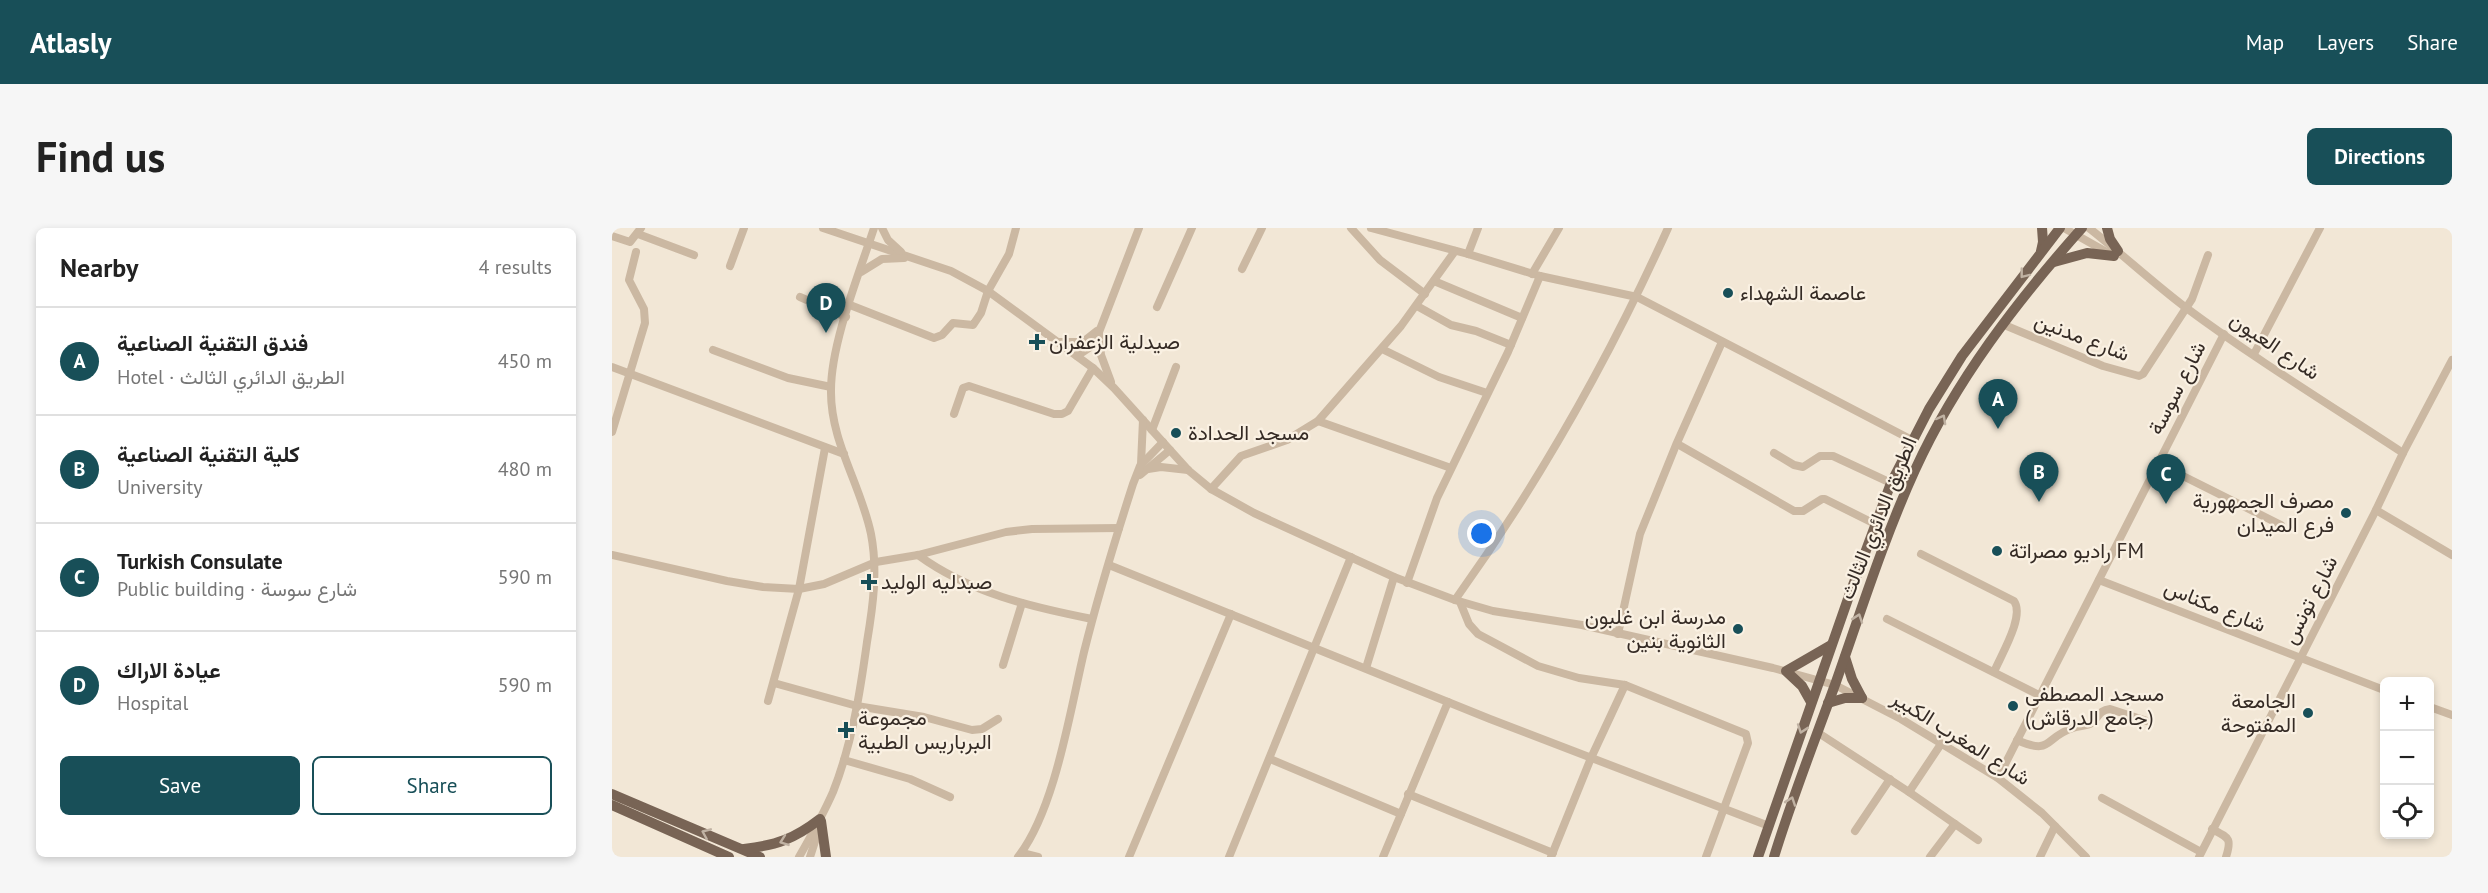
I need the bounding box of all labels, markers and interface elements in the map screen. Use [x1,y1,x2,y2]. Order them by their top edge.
text: Atlasly [30,24,112,61]
text: Map [2246,29,2284,56]
text: Layers [2317,29,2374,56]
text: Share [2407,29,2458,56]
button: Directions [2307,128,2452,185]
text: Find us [36,129,165,184]
text: Nearby [60,251,138,284]
text: 4 results [479,254,552,280]
one-way arrow [2021,267,2032,278]
place label: عاصمة الشهداء [1740,279,1866,306]
pin: D [806,284,846,333]
marker: عاصمة الشهداء [1721,286,1735,300]
street label: شارع مدنين [2030,306,2134,368]
street label: شارع العيون [2224,306,2326,386]
place label: صيدلية الزعفران [1049,328,1180,355]
text: فندق التقنية الصناعية [117,329,308,357]
marker: صيدلية الزعفران [1030,335,1044,349]
street label: شارع سوسة [2142,337,2212,439]
text: A [73,348,86,374]
text: 450 m [498,348,552,374]
text: Hotel · الطريق الدائري الثالث [117,364,345,390]
pin: A [1978,380,2018,429]
one-way arrow [1934,415,1946,425]
place label: مسجد الحدادة [1188,419,1309,446]
marker: مسجد الحدادة [1169,426,1183,440]
street label: الطريق الدائري الثالث [1833,432,1926,605]
text: كلية التقنية الصناعية [117,440,300,468]
pin: B [2020,452,2058,502]
pin: C [2146,454,2186,504]
text: B [74,456,85,482]
text: 480 m [498,456,552,482]
text: University [117,474,203,500]
place label: مصرف الجمهورية فرع الميدان [2193,487,2334,539]
marker: مصرف الجمهورية فرع الميدان [2339,506,2353,520]
your location [1467,519,1496,548]
place label: راديو مصراتة FM [2009,537,2144,564]
marker: راديو مصراتة FM [1990,544,2004,558]
text: Turkish Consulate [117,547,283,575]
street label: شارع تونس [2276,551,2344,649]
text: C [74,564,85,590]
text: 590 m [498,564,552,590]
place label: صبدليه الوليد [881,568,992,595]
street label: شارع مكناس [2160,573,2270,639]
marker: صبدليه الوليد [862,575,876,589]
text: Public building · شارع سوسة [117,576,357,602]
place label: مدرسة ابن غلبون الثانوية بنين [1585,603,1726,654]
one-way arrow [1851,613,1864,624]
marker: مدرسة ابن غلبون الثانوية بنين [1731,622,1745,636]
text: عيادة الاراك [117,656,221,684]
text: D [73,672,86,698]
text: 590 m [498,672,552,698]
map controls [2380,677,2434,839]
button: + [2380,677,2434,731]
place label: مسجد المصطفى (جامع الدرقاش) [2025,680,2164,732]
street label: شارع المغرب الكبير [1885,684,2036,792]
place label: الجامعة المفتوحة [2221,687,2296,738]
text: Hospital [117,690,188,716]
marker: مسجد المصطفى (جامع الدرقاش) [2006,699,2020,713]
place label: مجموعة البرباريس الطبية [858,704,992,755]
marker: الجامعة المفتوحة [2301,706,2315,720]
marker: مجموعة البرباريس الطبية [839,723,853,737]
one-way arrow [1797,723,1810,734]
button: − [2380,731,2434,785]
button: Save [60,756,300,815]
button: Share [312,756,552,815]
button: locate [2380,785,2434,839]
one-way arrow [1784,796,1797,807]
one-way arrow [702,828,713,840]
one-way arrow [779,834,790,846]

